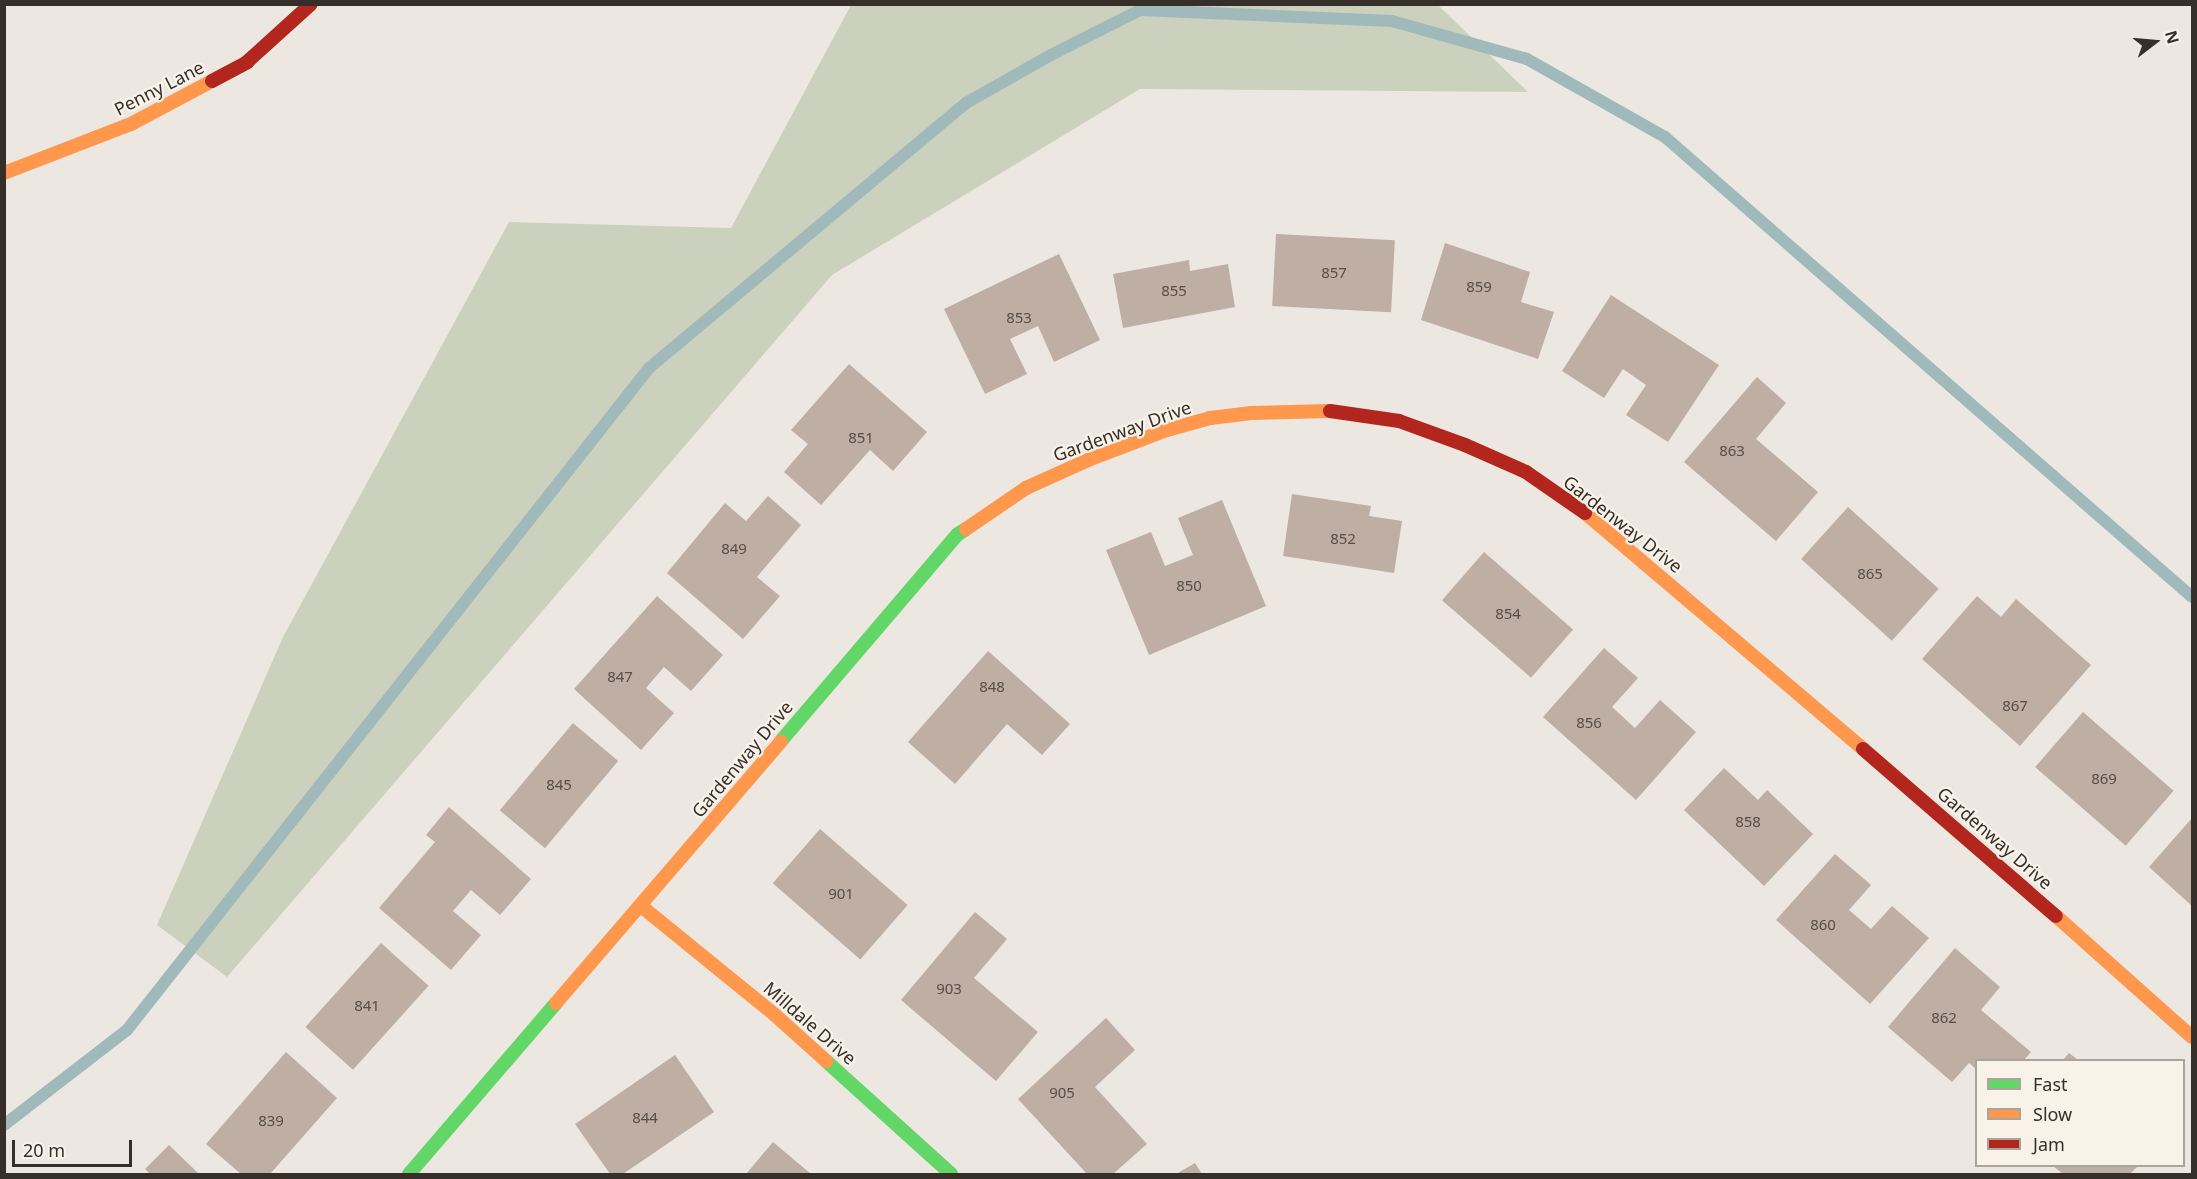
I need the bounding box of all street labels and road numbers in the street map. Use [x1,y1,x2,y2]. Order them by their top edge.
street label: Penny Lane [110,56,208,120]
street label: Gardenway Drive [1050,396,1194,466]
street label: Gardenway Drive [1559,471,1687,577]
street label: Gardenway Drive [687,696,797,822]
street label: Gardenway Drive [1933,782,2057,894]
street label: Milldale Drive [759,977,861,1069]

